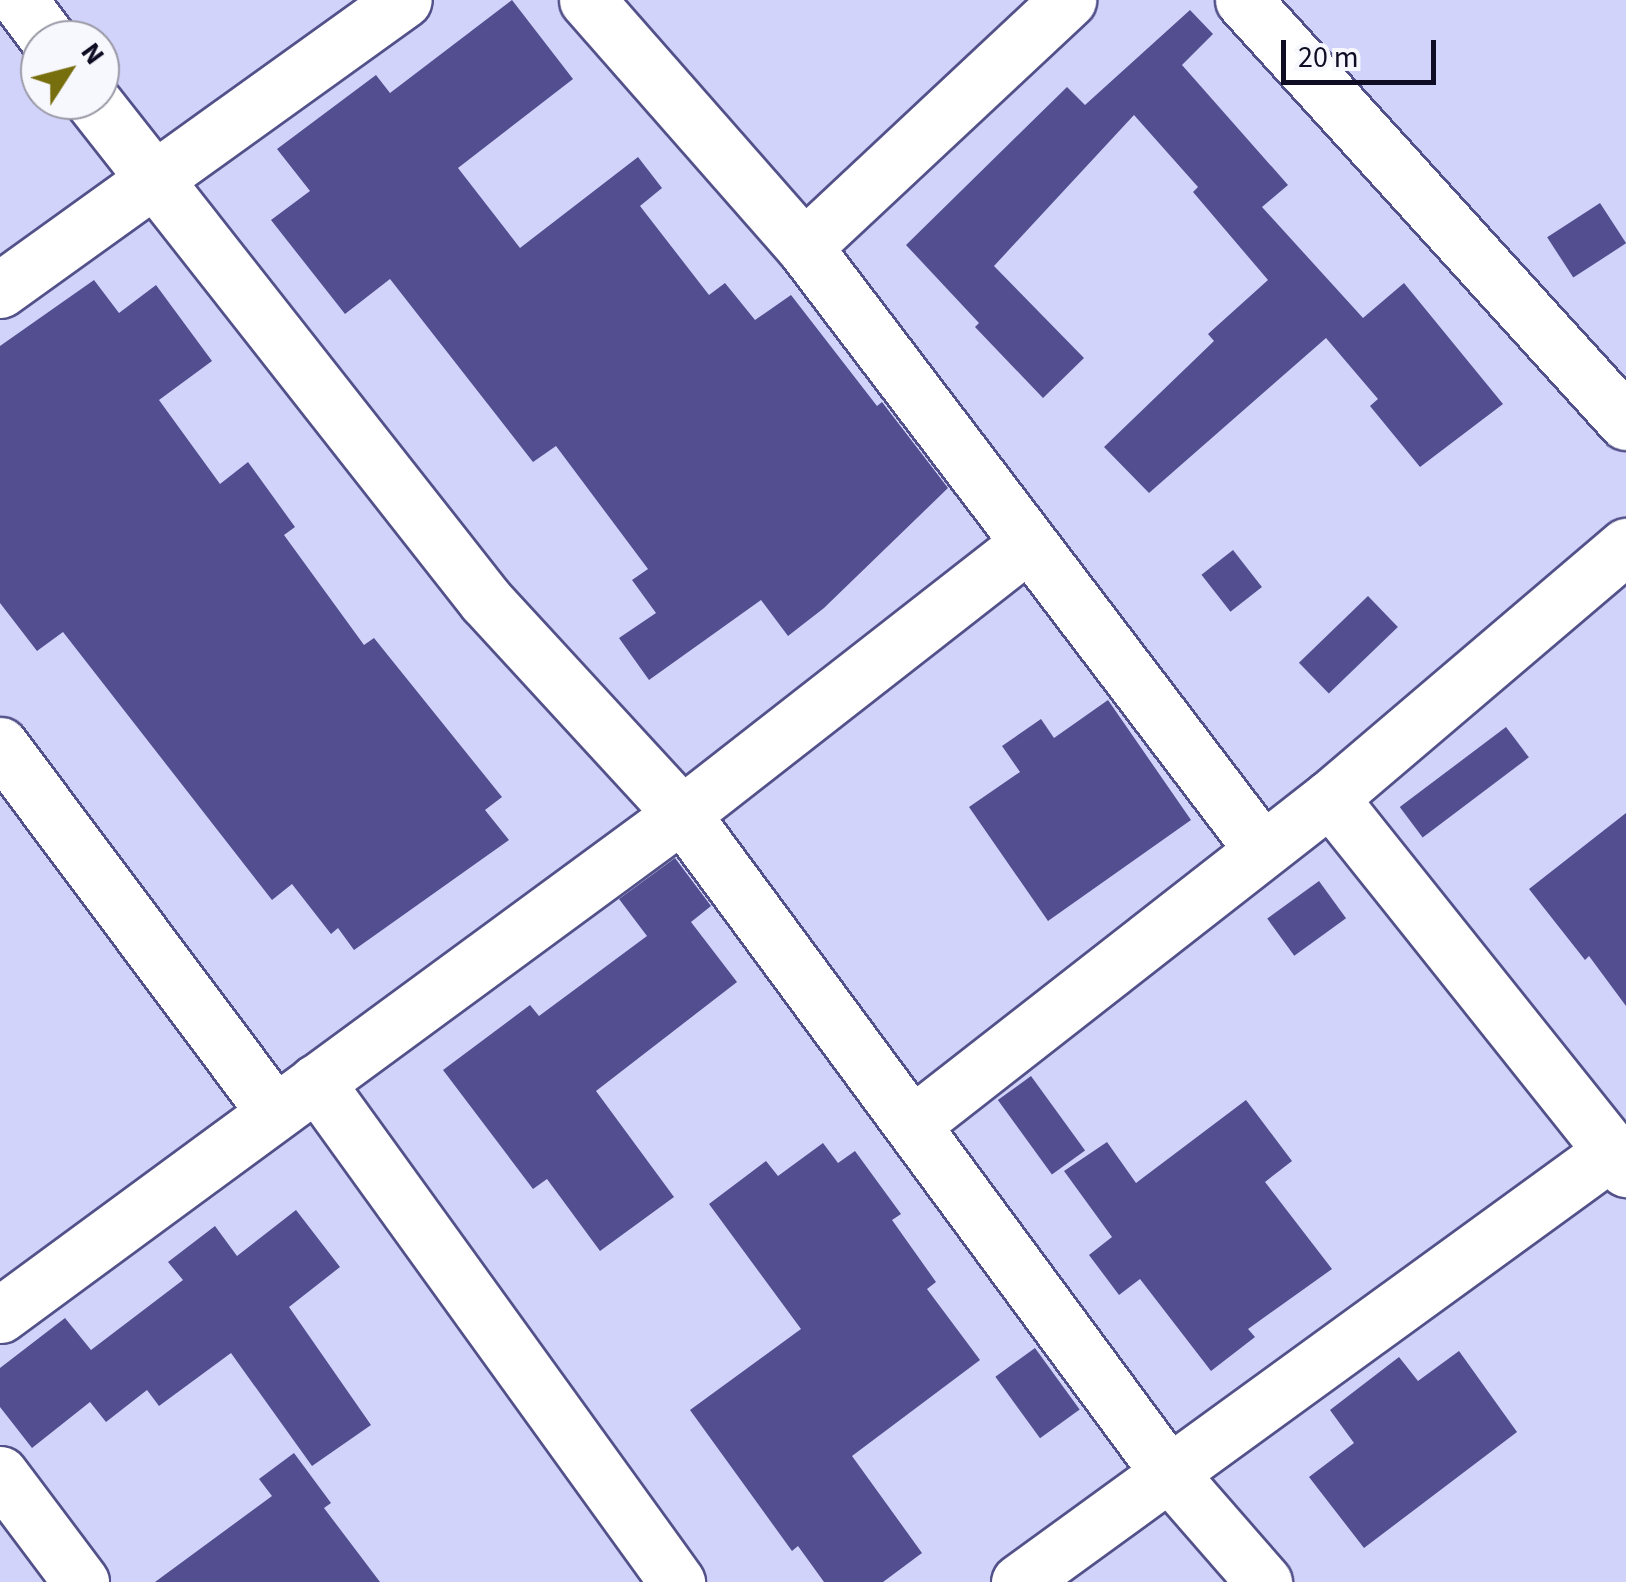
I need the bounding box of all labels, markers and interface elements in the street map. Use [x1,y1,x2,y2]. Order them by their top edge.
north arrow [20,20,120,120]
scale bar [1286,20,1441,82]
text: N [71,34,114,73]
text: 20 m [1298,36,1359,79]

